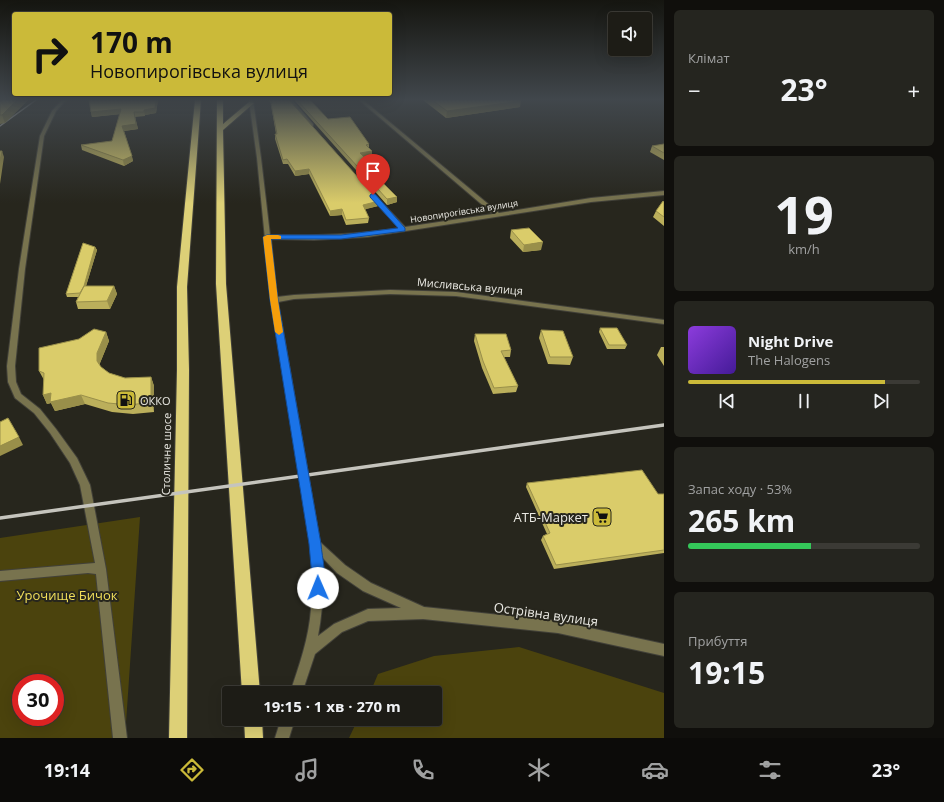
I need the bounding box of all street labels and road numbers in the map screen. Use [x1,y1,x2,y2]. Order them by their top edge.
street label: Новопирогівська вулиця [409,196,519,226]
street label: Мисливська вулиця [416,274,524,298]
street label: Столичне шосе [158,413,174,495]
street label: Острівна вулиця [493,598,599,630]

